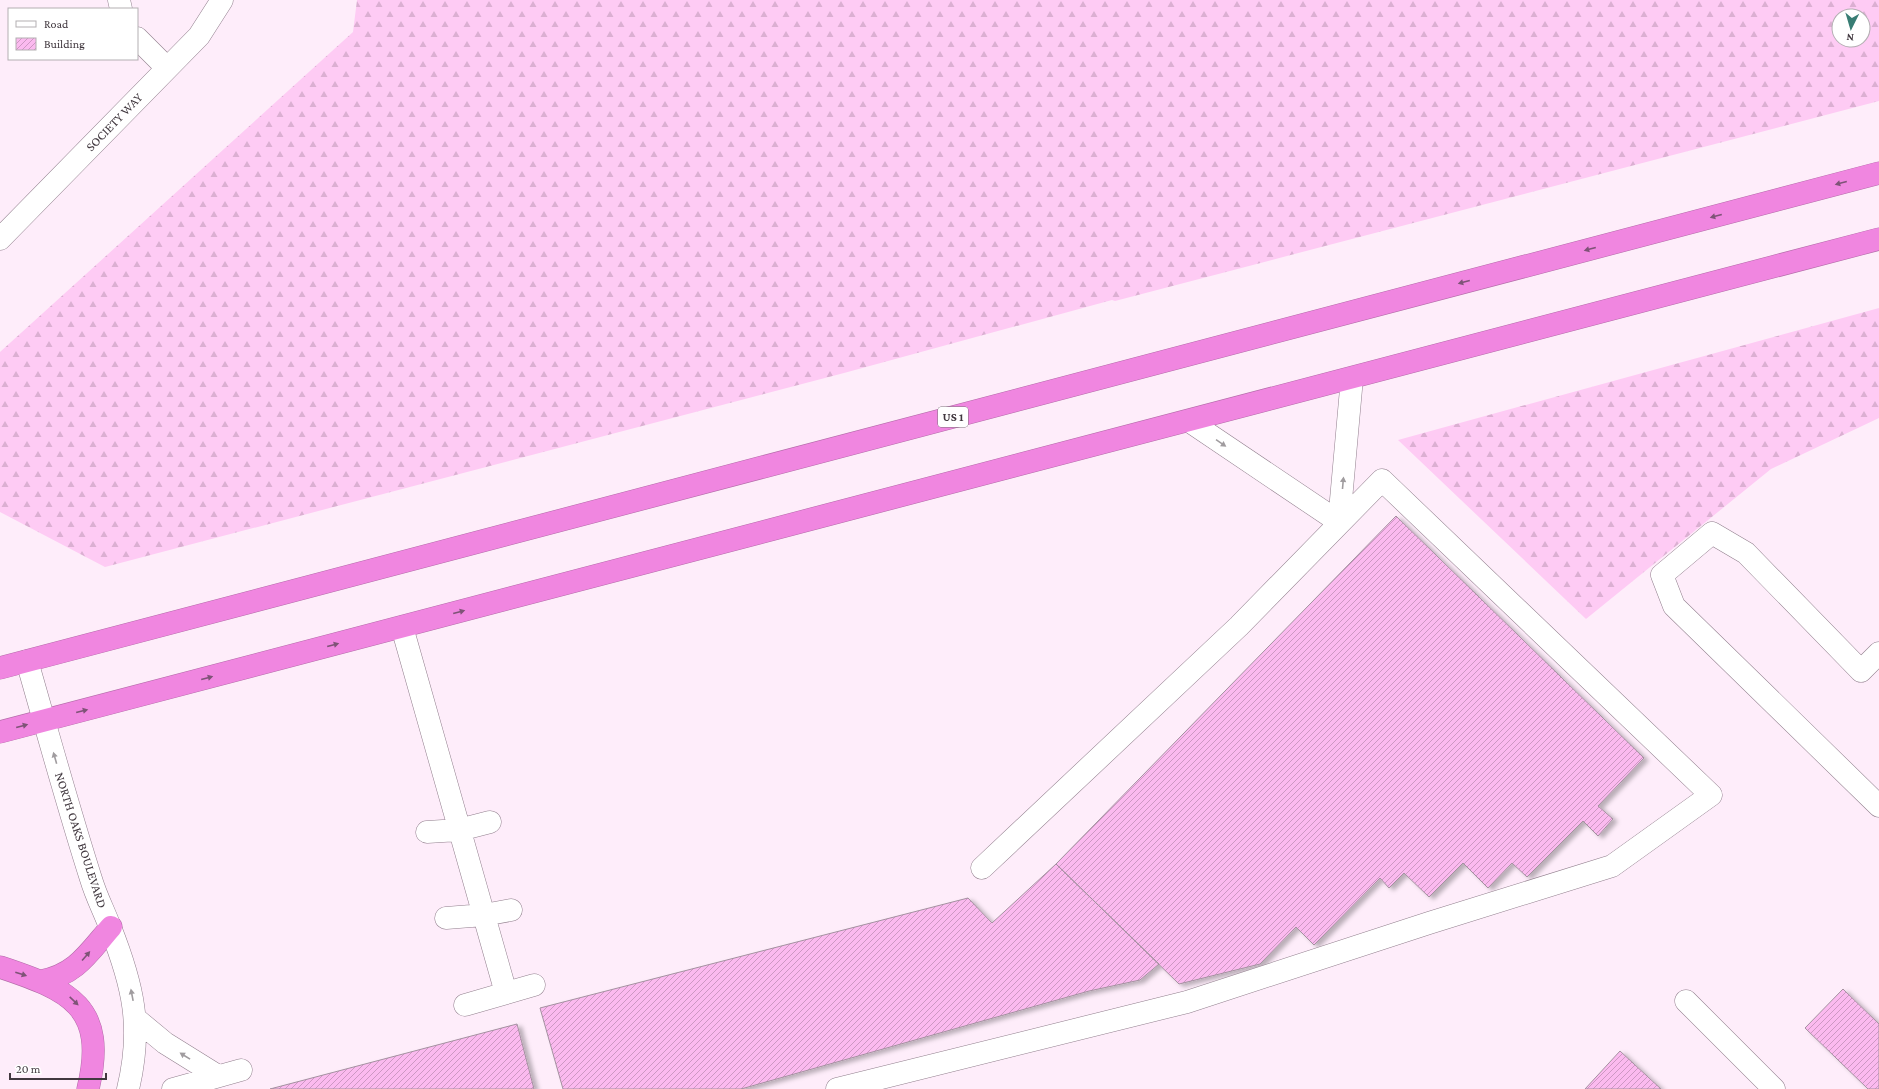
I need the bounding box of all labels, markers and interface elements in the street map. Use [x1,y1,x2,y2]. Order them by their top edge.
legend [8,8,138,60]
north arrow [1831,8,1871,48]
text: Road [44,17,69,31]
text: N [1845,32,1854,44]
text: Building [44,37,85,51]
street label: SOCIETY WAY [83,90,146,154]
one-way arrow [1835,180,1848,186]
one-way arrow [1709,213,1722,219]
one-way arrow [1584,246,1596,252]
one-way arrow [1458,279,1470,285]
road number: US 1 [938,407,968,427]
one-way arrow [1216,439,1227,447]
one-way arrow [1339,477,1346,489]
one-way arrow [453,609,465,615]
one-way arrow [327,642,339,648]
one-way arrow [201,675,214,681]
one-way arrow [75,708,88,714]
one-way arrow [16,723,28,729]
one-way arrow [52,751,58,763]
street label: NORTH OAKS BOULEVARD [52,770,110,910]
one-way arrow [82,951,91,961]
one-way arrow [15,971,27,977]
one-way arrow [129,989,135,1001]
one-way arrow [69,997,79,1006]
one-way arrow [179,1052,191,1059]
scale bar [10,1055,106,1081]
text: 20 m [16,1062,41,1076]

